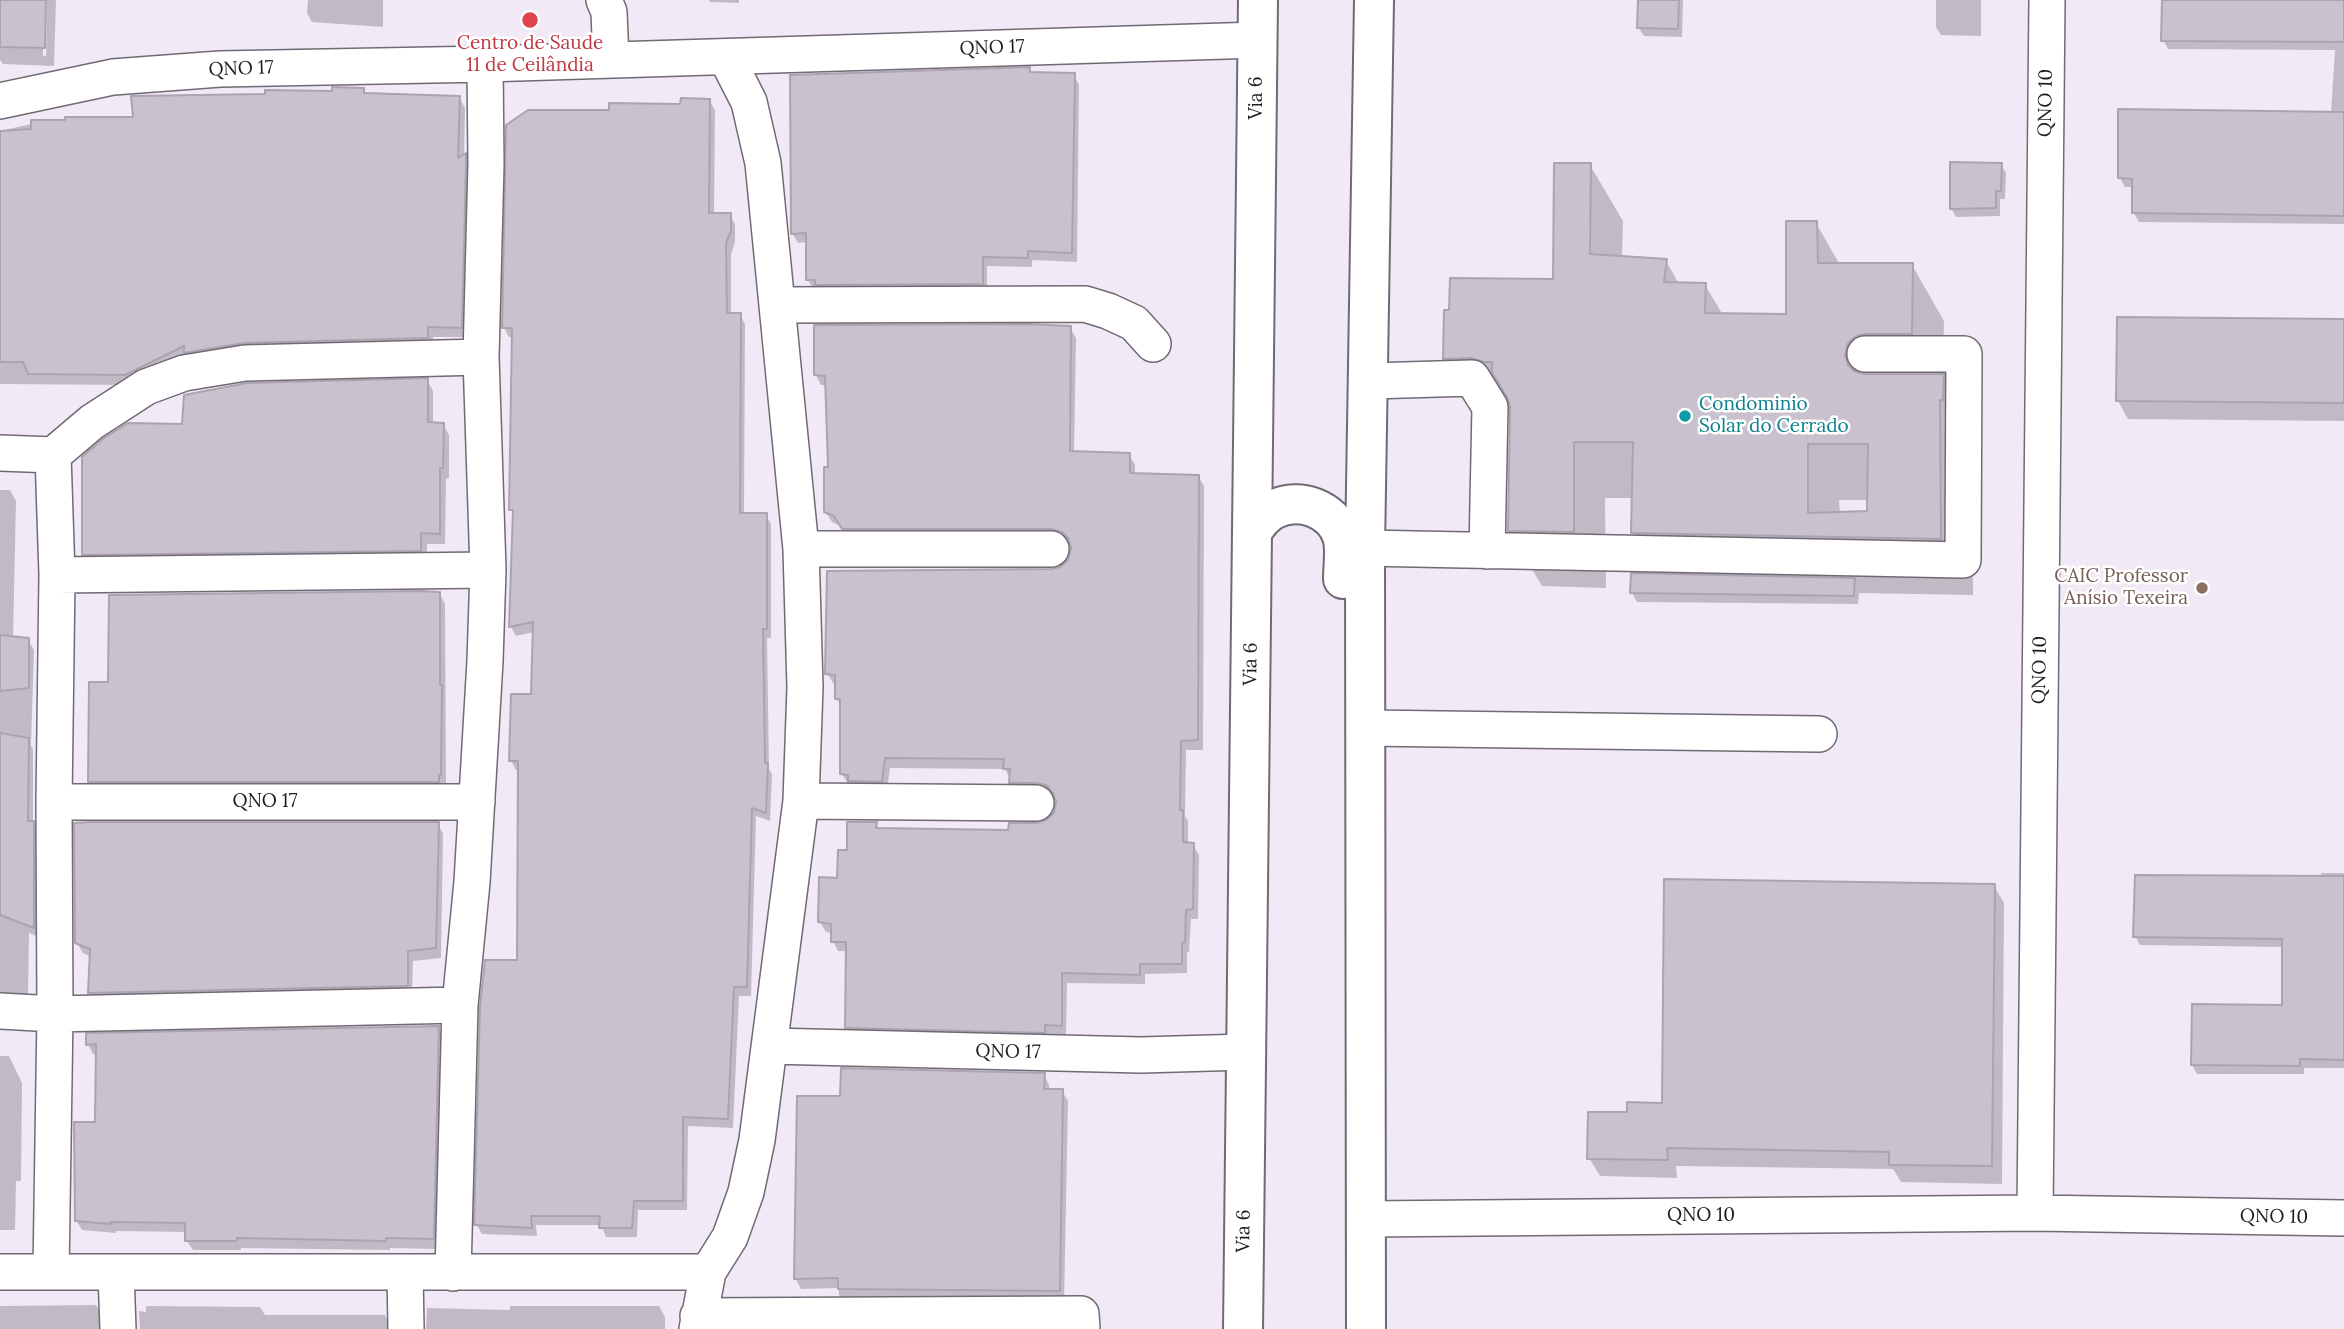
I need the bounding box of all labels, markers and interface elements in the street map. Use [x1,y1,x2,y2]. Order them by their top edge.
marker: Centro de Saude 11 de Ceilândia [520,10,540,30]
place label: Centro de Saude 11 de Ceilândia [457,33,603,77]
street label: QNO 17 [959,35,1025,61]
street label: QNO 17 [208,56,274,82]
street label: QNO 10 [2034,69,2058,137]
street label: Via 6 [1246,76,1268,120]
place label: Condominio Solar do Cerrado [1699,394,1849,438]
marker: Condominio Solar do Cerrado [1677,408,1693,424]
place label: CAIC Professor Anísio Texeira [2054,566,2188,610]
marker: CAIC Professor Anísio Texeira [2194,580,2210,596]
street label: QNO 10 [2028,636,2052,704]
street label: Via 6 [1239,642,1263,686]
street label: QNO 17 [232,791,298,813]
street label: QNO 17 [975,1040,1041,1064]
street label: QNO 10 [1667,1205,1735,1227]
street label: QNO 10 [2240,1205,2308,1229]
street label: Via 6 [1232,1209,1256,1253]

